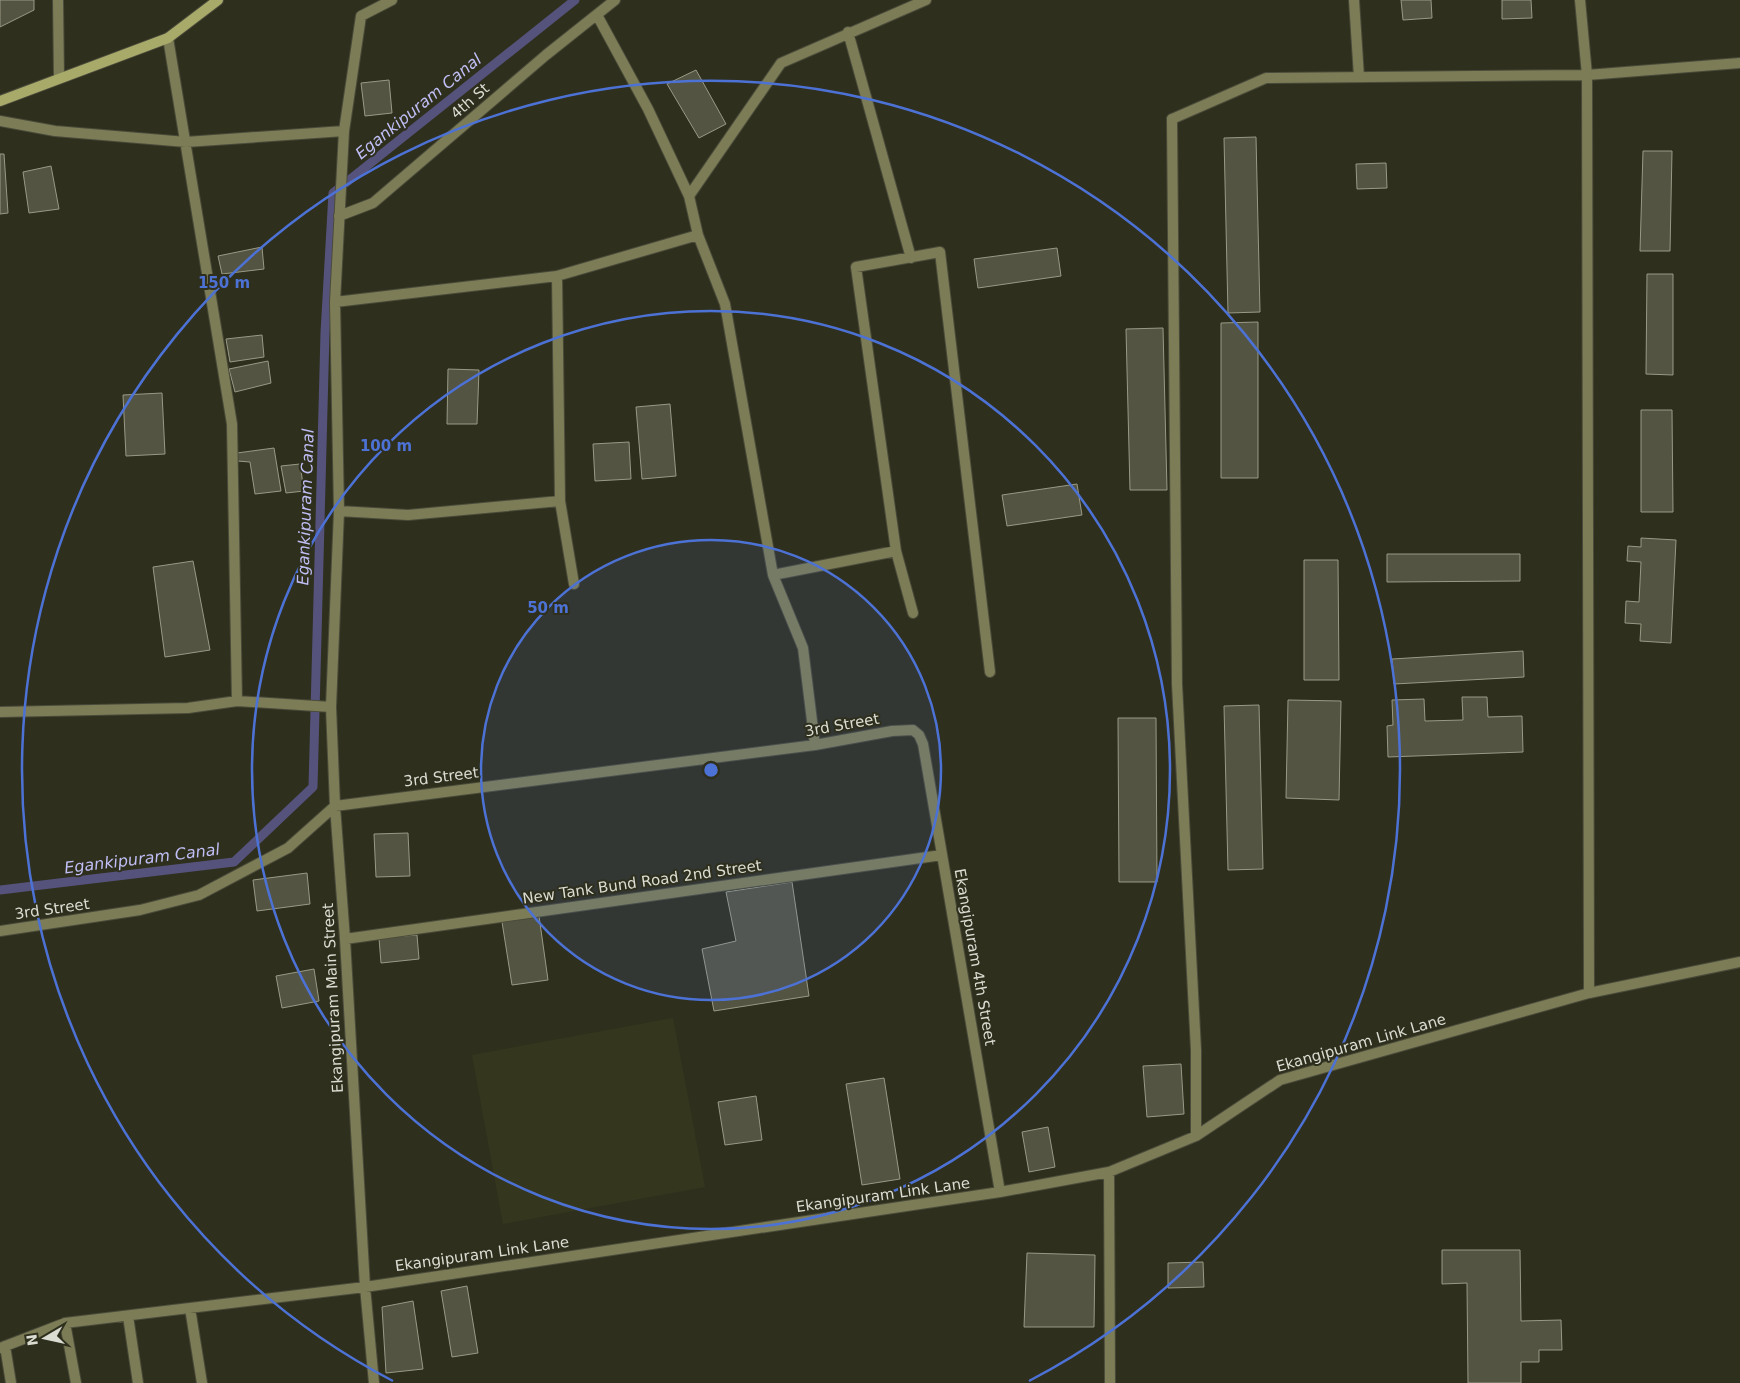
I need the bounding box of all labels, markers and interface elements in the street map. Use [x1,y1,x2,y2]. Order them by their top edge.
water label: Egankipuram Canal [351,49,486,163]
street label: 4th St [447,79,493,123]
text: 150 m [198,274,250,292]
water label: Egankipuram Canal [293,428,318,586]
text: 100 m [360,437,412,455]
text: 50 m [527,599,569,617]
street label: 3rd Street [803,710,881,740]
centre of rings [702,761,720,779]
street label: 3rd Street [403,763,480,791]
water label: Egankipuram Canal [63,839,222,877]
street label: New Tank Bund Road 2nd Street [521,856,763,908]
street label: Ekangipuram 4th Street [951,867,999,1047]
street label: 3rd Street [13,895,91,923]
street label: Ekangipuram Main Street [319,902,347,1093]
street label: Ekangipuram Link Lane [1274,1010,1448,1076]
street label: Ekangipuram Link Lane [795,1174,971,1216]
street label: Ekangipuram Link Lane [394,1233,570,1275]
north arrow [20,1313,70,1363]
text: N [23,1333,41,1347]

